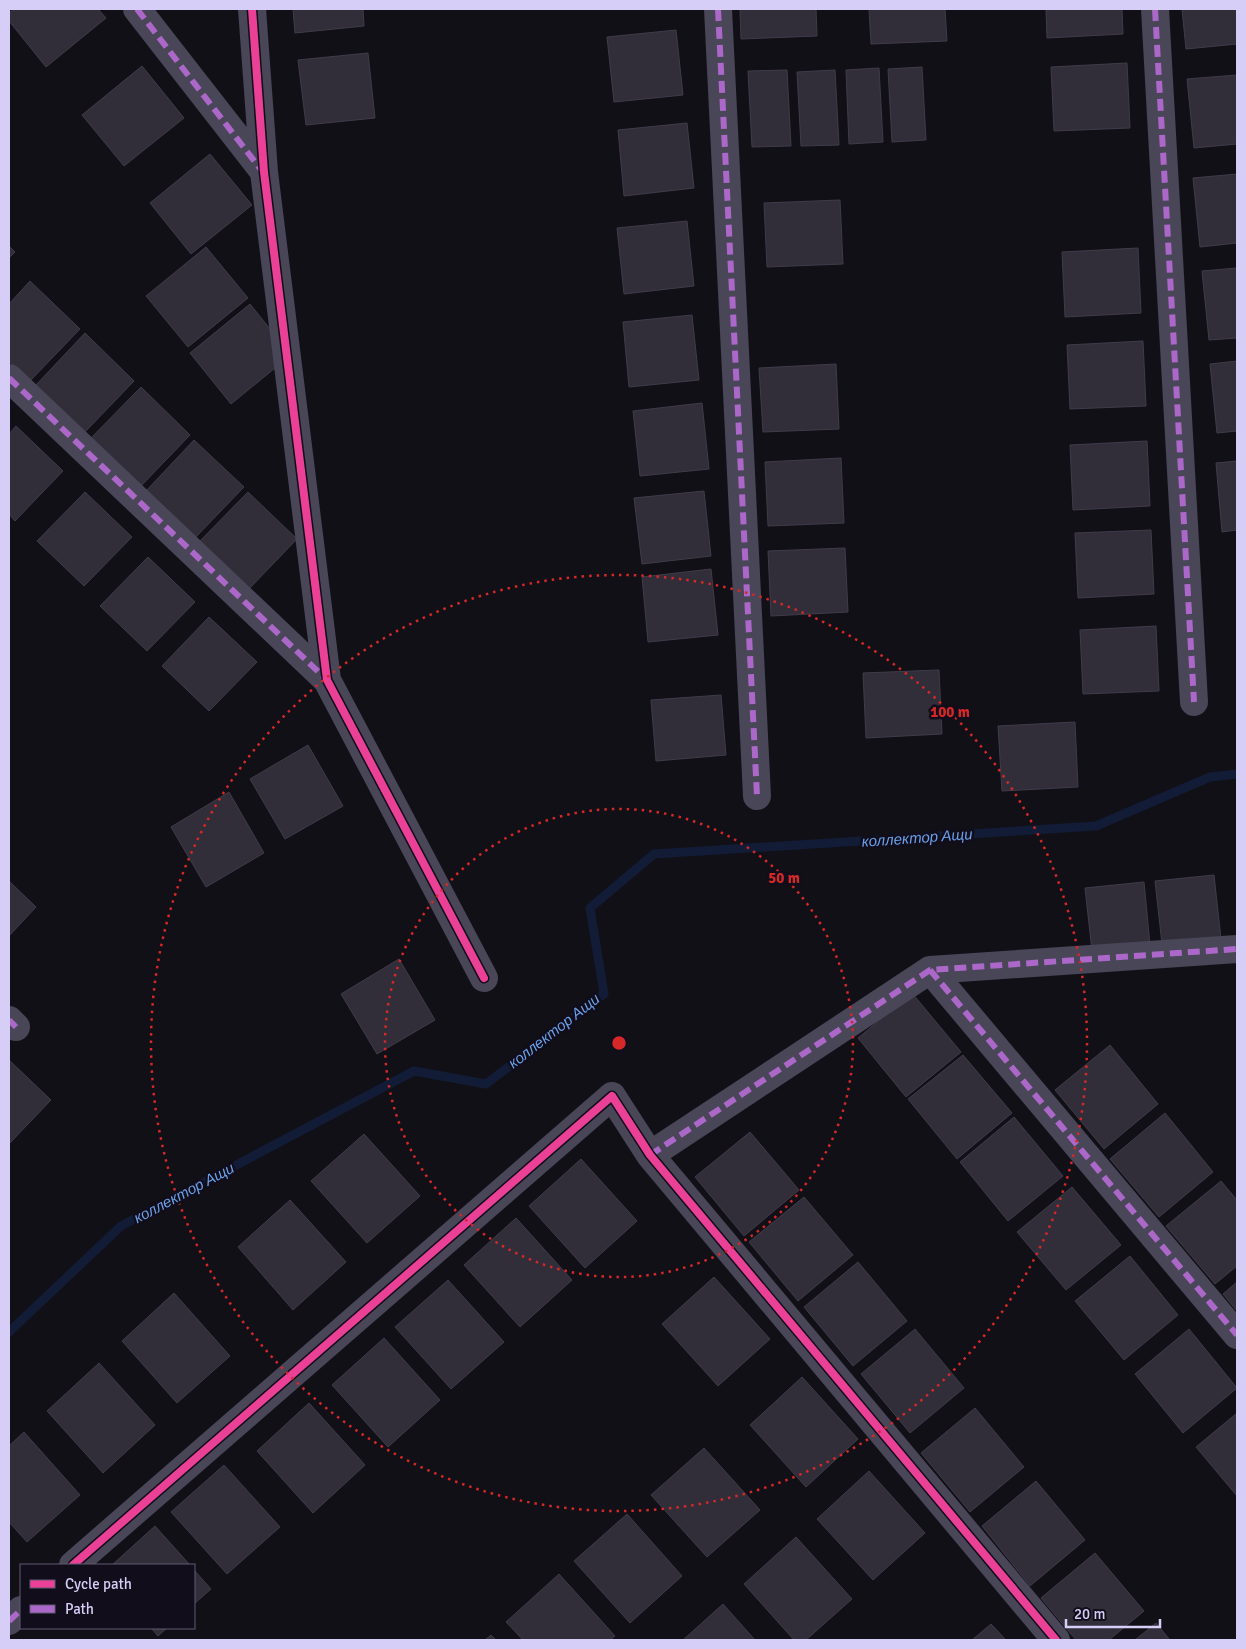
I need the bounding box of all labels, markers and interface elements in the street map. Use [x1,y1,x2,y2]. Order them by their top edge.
text: 100 m [930,703,970,721]
water label: коллектор Ащи [861,825,974,851]
text: 50 m [768,869,800,887]
water label: коллектор Ащи [505,989,604,1072]
centre of rings [610,1034,628,1052]
water label: коллектор Ащи [131,1159,238,1227]
legend [20,1564,195,1629]
text: Cycle path [65,1575,132,1593]
scale bar [1066,1596,1160,1628]
text: Path [65,1600,94,1618]
text: 20 m [1074,1605,1105,1623]

